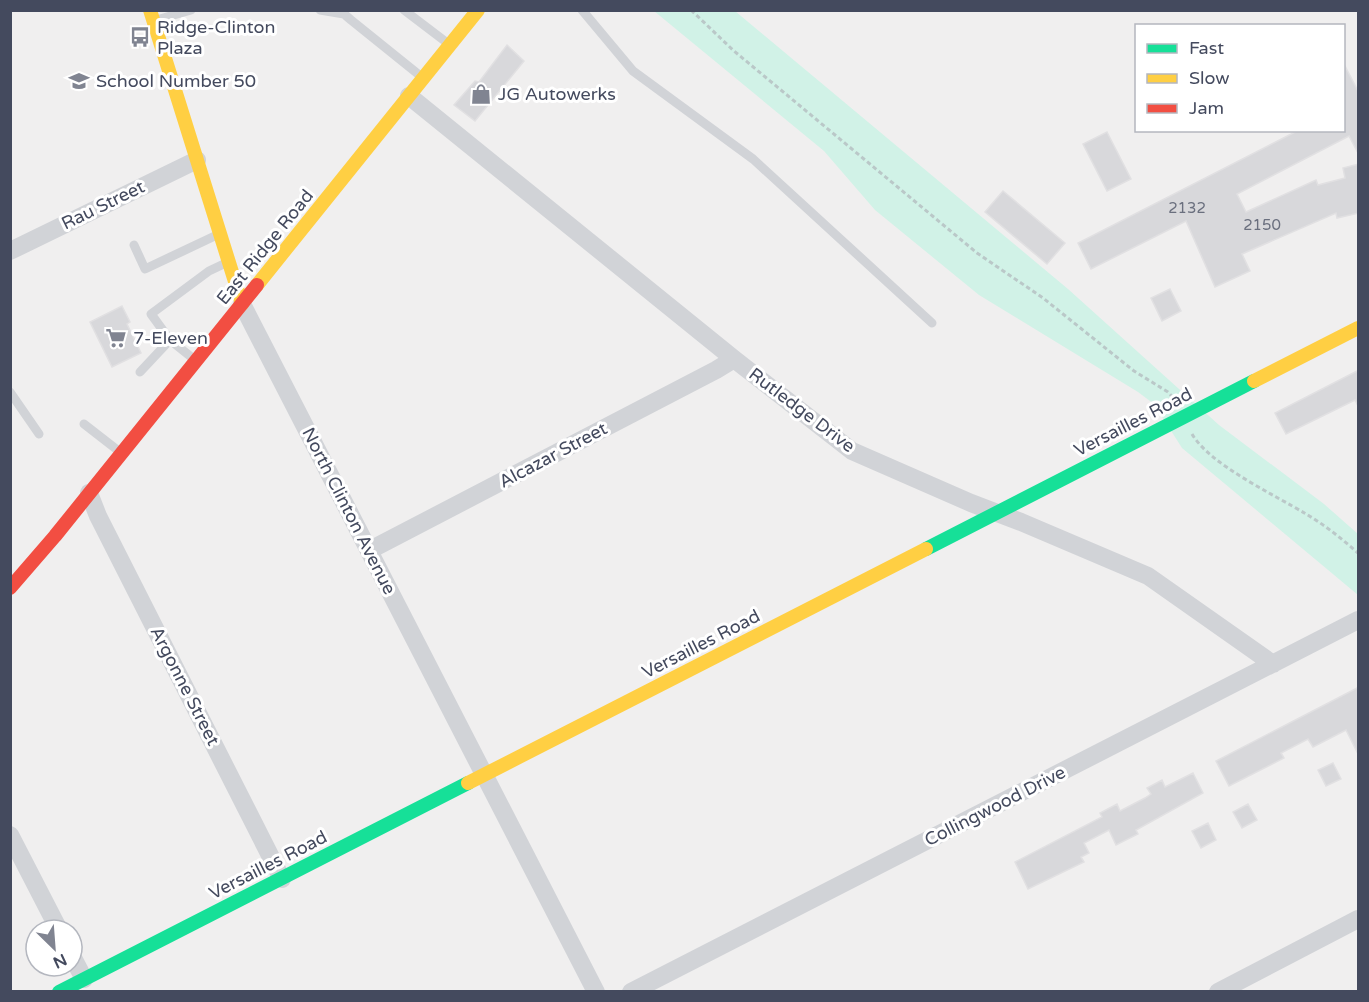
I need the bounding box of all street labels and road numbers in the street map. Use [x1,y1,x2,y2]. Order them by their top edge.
street label: Rau Street [58,175,148,235]
street label: East Ridge Road [212,185,318,309]
street label: Rutledge Drive [745,363,859,457]
street label: Versailles Road [1070,383,1196,461]
street label: Alcazar Street [495,417,611,493]
street label: North Clinton Avenue [297,424,401,598]
street label: Versailles Road [638,605,764,683]
street label: Argonne Street [146,623,224,749]
street label: Collingwood Drive [921,761,1069,851]
street label: Versailles Road [205,826,331,904]

